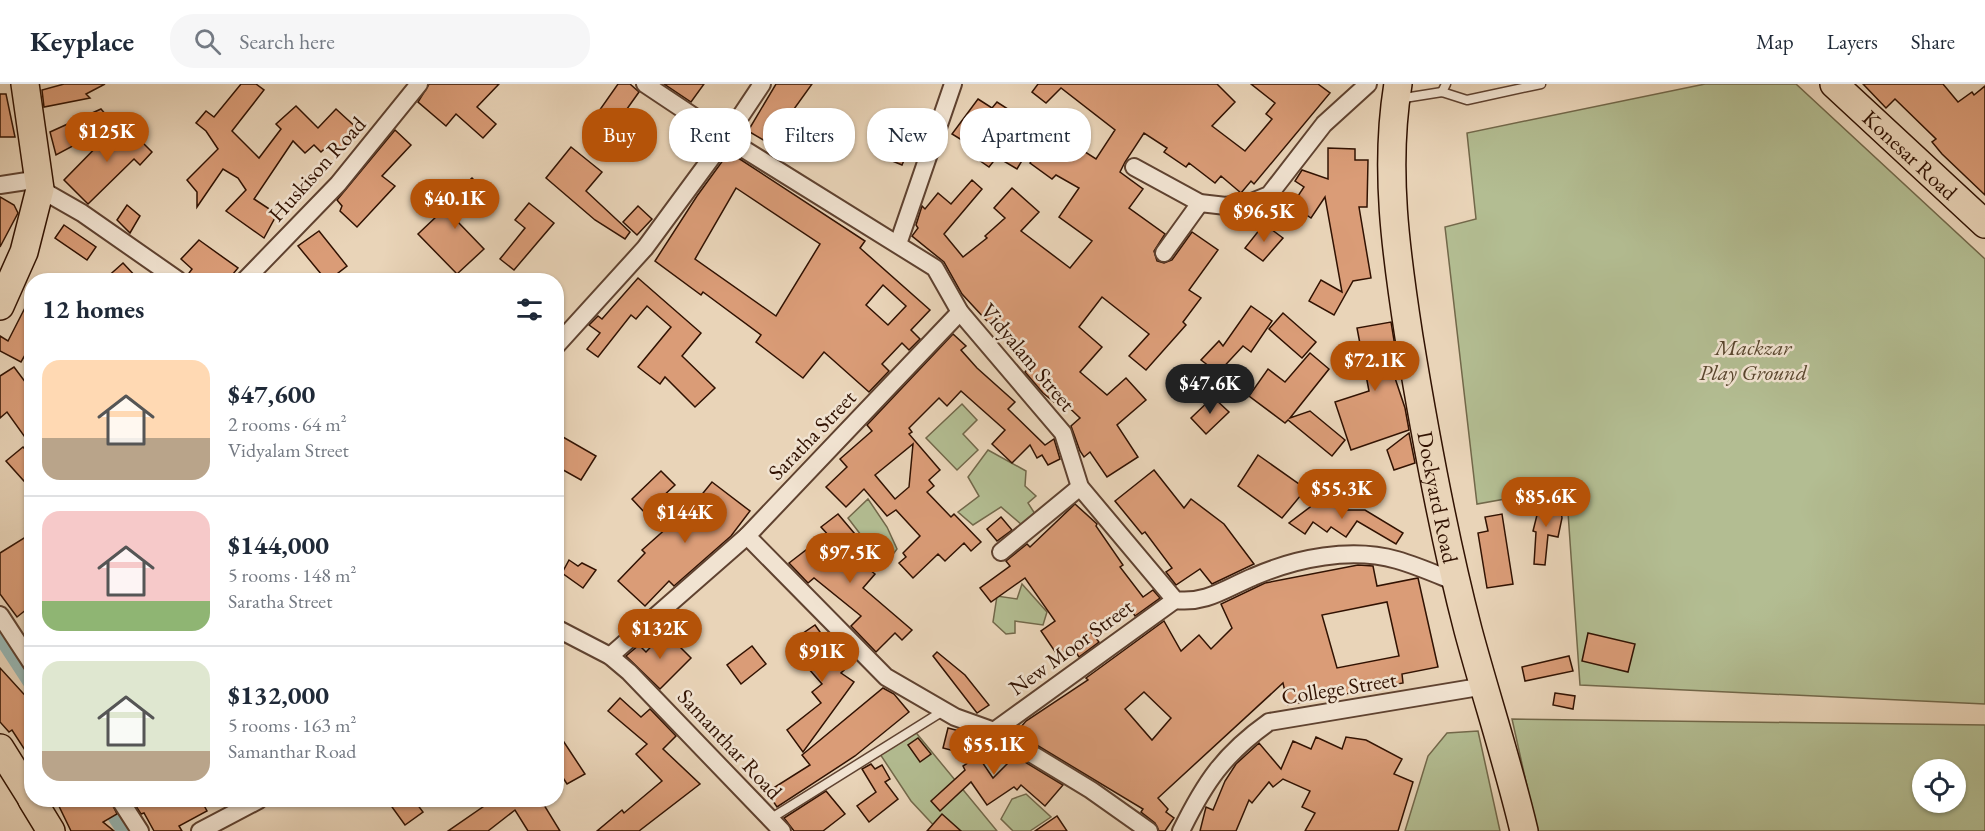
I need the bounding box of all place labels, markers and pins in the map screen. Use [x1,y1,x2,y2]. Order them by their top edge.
pin: $125K [65,112,149,163]
pin: $40.1K [406,179,504,230]
pin: $96.5K [1215,192,1313,243]
pin: $72.1K [1326,341,1424,392]
pin: $47.6K [1161,364,1259,415]
pin: $55.3K [1293,469,1391,520]
pin: $85.6K [1497,477,1595,528]
pin: $144K [643,493,727,544]
pin: $97.5K [801,533,899,584]
pin: $132K [618,609,702,660]
pin: $91K [786,632,858,683]
pin: $55.1K [945,725,1043,776]

